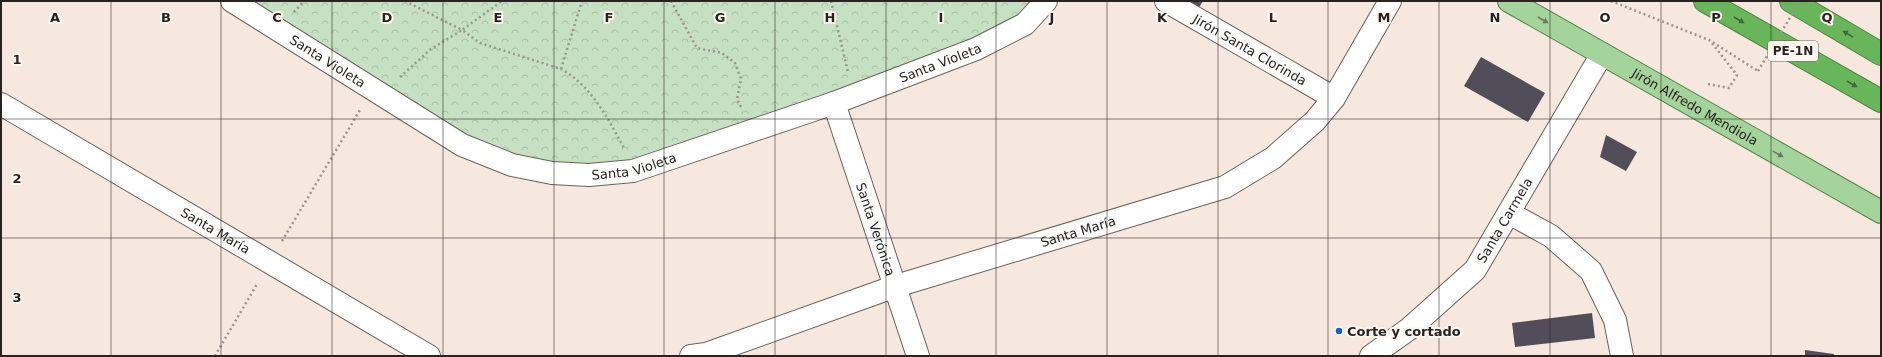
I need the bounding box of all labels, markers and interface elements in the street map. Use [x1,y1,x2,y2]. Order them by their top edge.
text: A [50,10,60,25]
text: B [161,10,171,25]
text: C [272,10,282,25]
text: D [382,10,393,25]
text: E [494,10,502,25]
text: F [605,10,613,25]
text: G [715,10,725,25]
text: H [825,10,835,25]
text: I [939,10,943,25]
text: J [1049,10,1054,25]
text: K [1157,10,1168,25]
street label: Jirón Santa Clorinda [1190,10,1309,88]
text: L [1269,10,1277,25]
text: M [1378,10,1390,25]
text: N [1490,10,1500,25]
text: O [1599,10,1611,25]
text: P [1711,10,1721,25]
text: Q [1821,10,1833,25]
one-way arrow [1537,17,1549,24]
one-way arrow [1733,17,1744,24]
one-way arrow [1842,31,1853,38]
street label: Santa Violeta [287,32,368,90]
street label: Santa Violeta [897,40,984,85]
road number: PE-1N [1768,41,1818,61]
text: 1 [12,52,22,67]
street label: Jirón Alfredo Mendiola [1629,64,1761,148]
one-way arrow [1846,81,1858,88]
street label: Santa Violeta [591,149,678,182]
one-way arrow [1772,150,1784,157]
text: 2 [12,171,22,186]
street label: Santa Carmela [1473,175,1535,265]
street label: Santa Verónica [853,181,898,278]
street label: Santa María [178,204,253,257]
street label: Santa María [1039,213,1117,250]
text: 3 [12,290,22,305]
place label: Corte y cortado [1347,324,1461,339]
marker: Corte y cortado [1334,326,1344,336]

